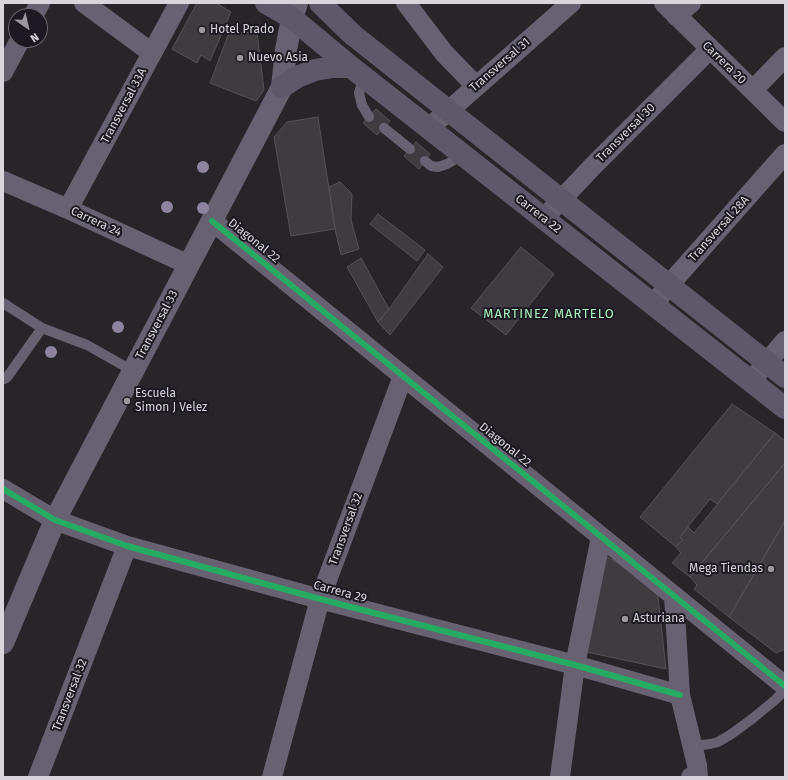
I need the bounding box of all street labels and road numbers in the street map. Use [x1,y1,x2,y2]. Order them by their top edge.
street label: Transversal 31 [467,35,533,95]
street label: Carrera 20 [699,39,749,87]
street label: Transversal 33A [98,66,150,146]
street label: Transversal 30 [594,101,658,165]
street label: Carrera 22 [512,192,564,236]
street label: Transversal 28A [686,193,752,265]
street label: Carrera 24 [68,204,124,240]
street label: Diagonal 22 [225,216,283,266]
street label: Transversal 33 [133,288,181,362]
street label: Diagonal 22 [476,420,534,470]
street label: Transversal 32 [326,491,366,567]
street label: Carrera 29 [312,578,368,606]
street label: Transversal 32 [50,657,90,733]

